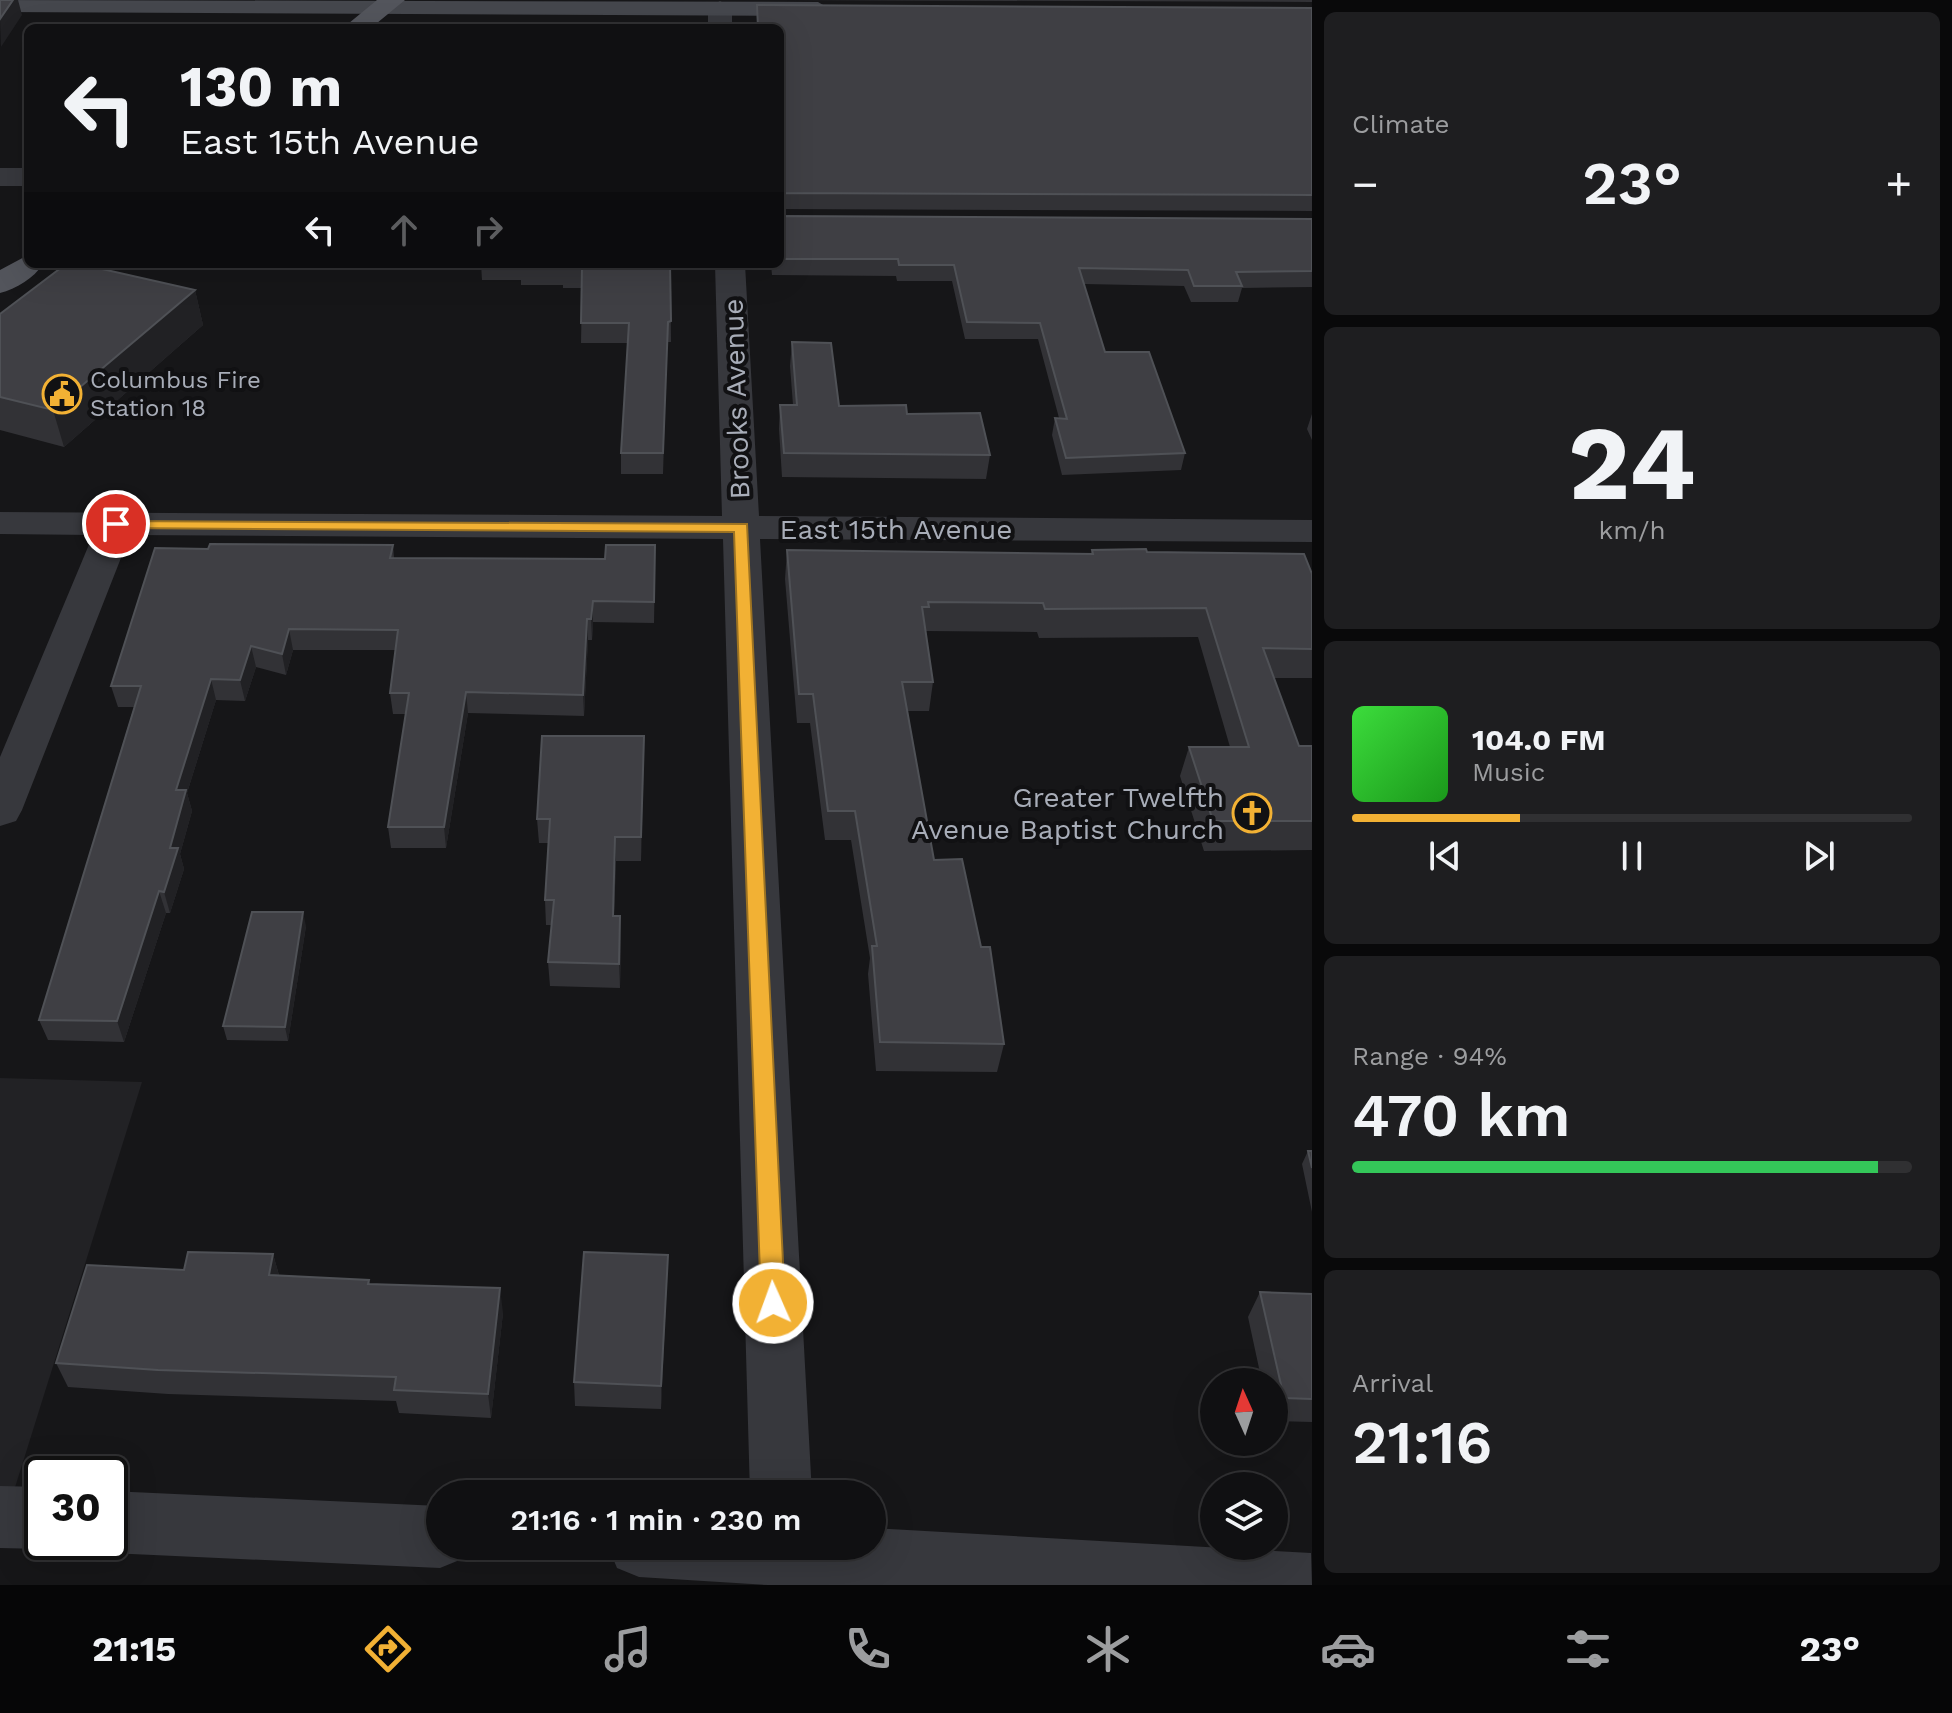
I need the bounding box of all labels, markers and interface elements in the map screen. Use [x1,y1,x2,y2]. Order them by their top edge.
text: 130 m [180,54,342,120]
icon: left [48,56,152,160]
text: Climate [1352,109,1450,139]
text: East 15th Avenue [180,121,479,163]
text: 23° [1582,148,1682,219]
text: − [1352,158,1379,210]
text: + [1885,158,1912,210]
icon: left [298,208,342,252]
icon: ahead [382,208,426,252]
icon: right [466,208,510,252]
street label: Brooks Avenue [717,298,756,500]
place label: Columbus Fire Station 18 [90,366,261,422]
public building icon: Columbus Fire Station 18 [41,373,83,415]
text: 24 [1568,402,1696,524]
pin [82,490,150,558]
icon: arrive [94,502,138,546]
street label: East 15th Avenue [780,513,1012,546]
text: km/h [1599,515,1665,545]
text: 104.0 FM [1472,722,1605,757]
text: Music [1472,757,1545,787]
place label: Greater Twelfth Avenue Baptist Church [911,781,1224,846]
church icon: Greater Twelfth Avenue Baptist Church [1231,792,1273,834]
icon: previous [1423,834,1467,878]
icon: pause [1610,834,1654,878]
icon: next [1797,834,1841,878]
text: Range · 94% [1352,1041,1507,1071]
text: 470 km [1352,1080,1570,1151]
position arrow [731,1261,815,1345]
north arrow [1200,1368,1288,1456]
map controls [1200,1368,1288,1560]
text: Arrival [1352,1368,1433,1398]
text: 21:16 [1352,1407,1492,1478]
speed limit sign: 30 [24,1456,128,1560]
button: layers [1200,1472,1288,1560]
text: 21:16 · 1 min · 230 m [511,1502,801,1537]
icon: directions [360,1621,416,1677]
icon: music [600,1621,656,1677]
icon: phone [840,1621,896,1677]
icon: climate [1080,1621,1136,1677]
icon: car [1320,1621,1376,1677]
icon: filters [1560,1621,1616,1677]
text: 21:15 [92,1628,176,1670]
text: 23° [1799,1628,1860,1670]

